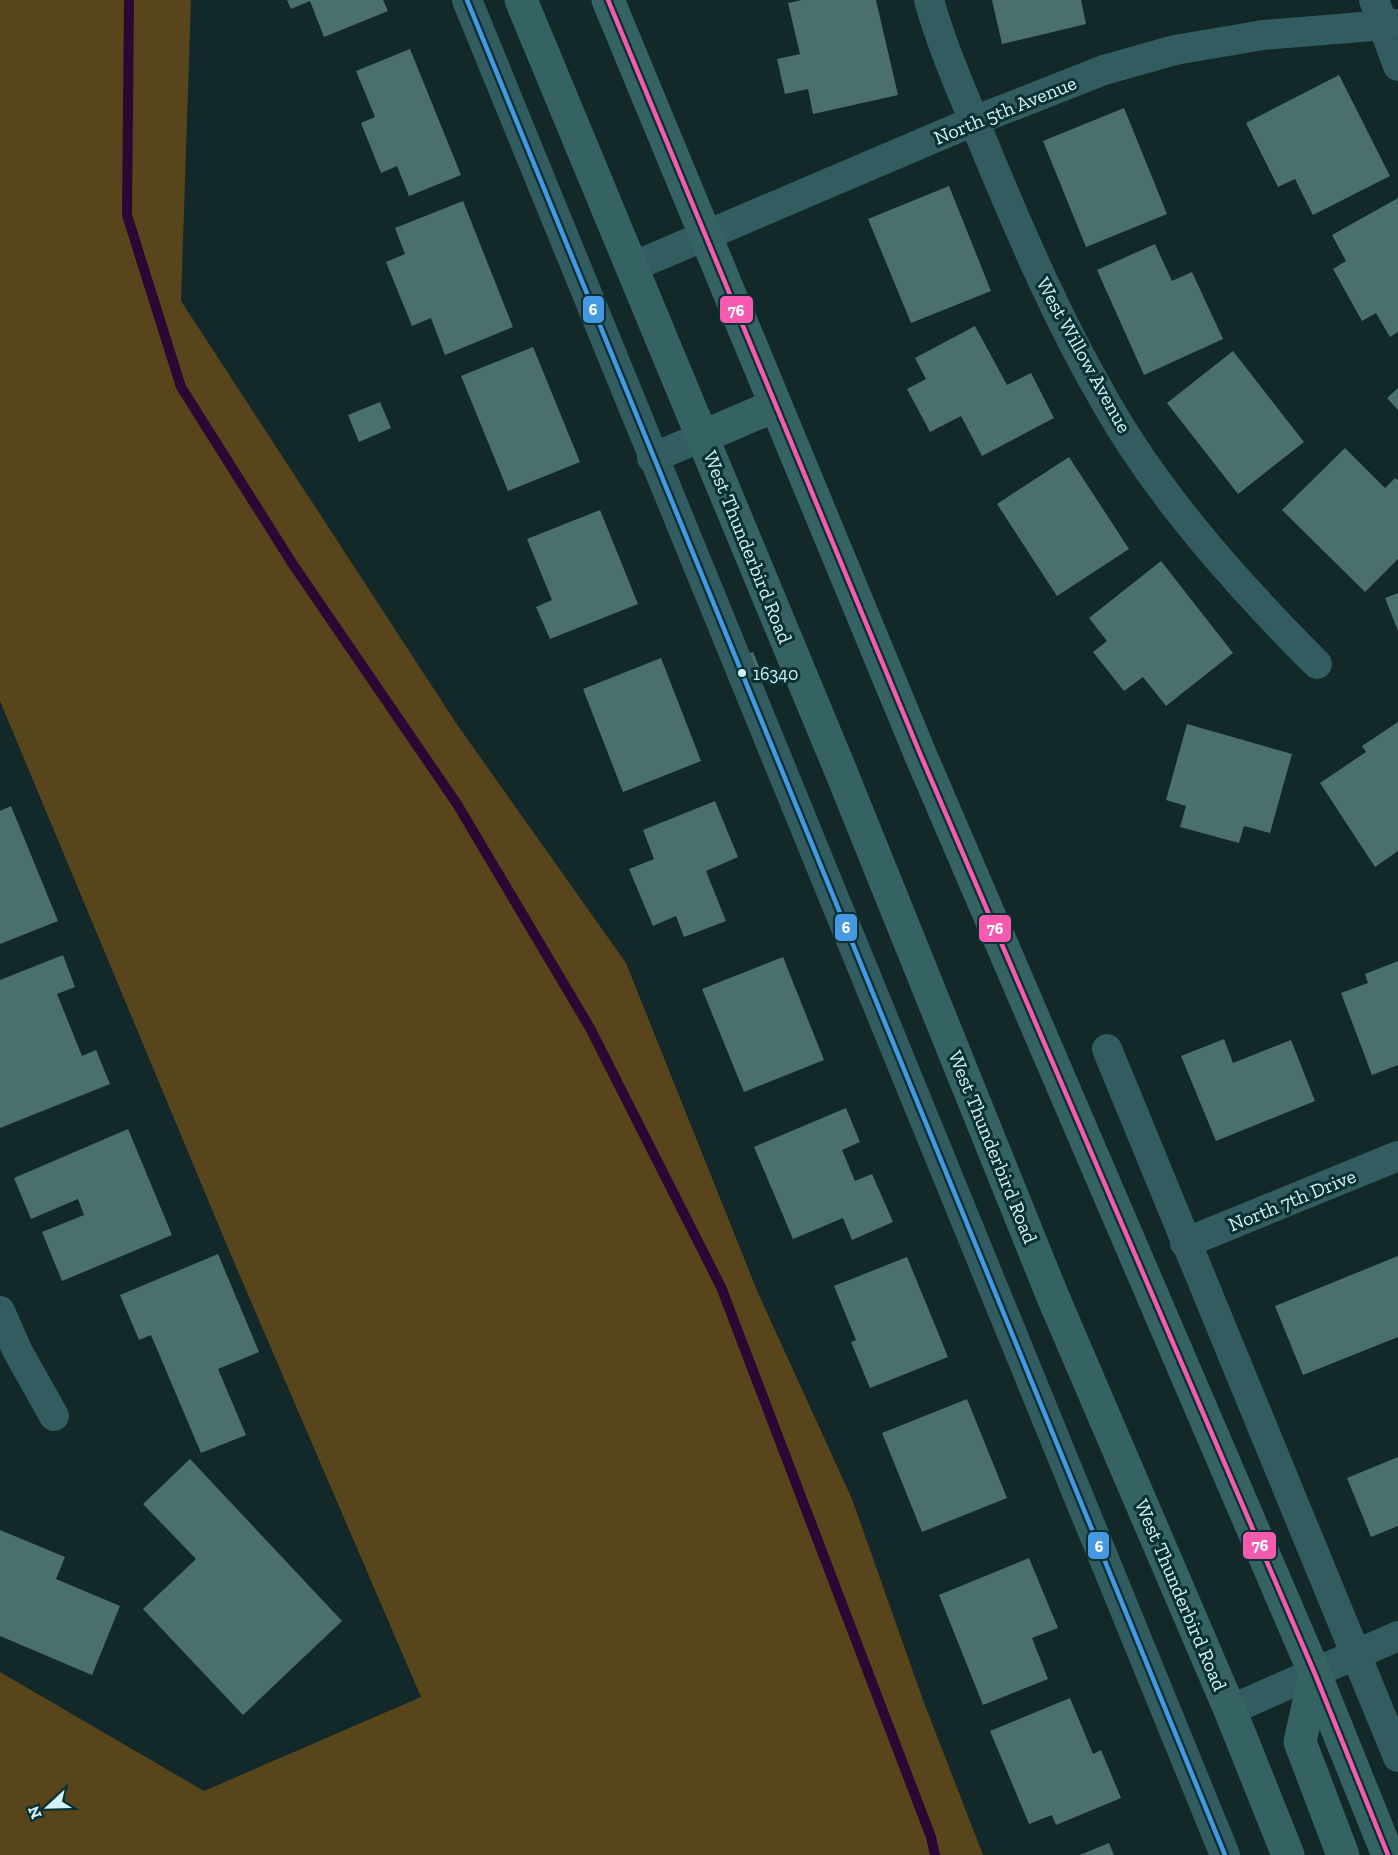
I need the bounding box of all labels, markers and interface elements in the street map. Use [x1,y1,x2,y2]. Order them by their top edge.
street label: North 5th Avenue [930,70,1080,150]
street label: West Willow Avenue [1031,273,1137,437]
line badge: 6 [582,295,605,324]
line badge: 76 [719,295,754,324]
text: 6 [589,300,598,319]
text: 76 [728,301,745,320]
street label: West Thunderbird Road [698,447,798,647]
place label: 16340 [753,663,798,685]
marker: 16340 [736,667,748,679]
line badge: 6 [834,913,858,942]
line badge: 76 [978,914,1012,943]
text: 6 [842,918,851,937]
text: 76 [987,919,1004,938]
street label: West Thunderbird Road [943,1047,1043,1247]
street label: North 7th Drive [1225,1164,1359,1236]
street label: West Thunderbird Road [1130,1496,1232,1694]
line badge: 6 [1087,1531,1110,1560]
line badge: 76 [1242,1531,1277,1560]
text: 76 [1252,1536,1269,1555]
text: 6 [1095,1537,1104,1556]
north arrow [18,1777,78,1837]
text: N [23,1803,46,1822]

